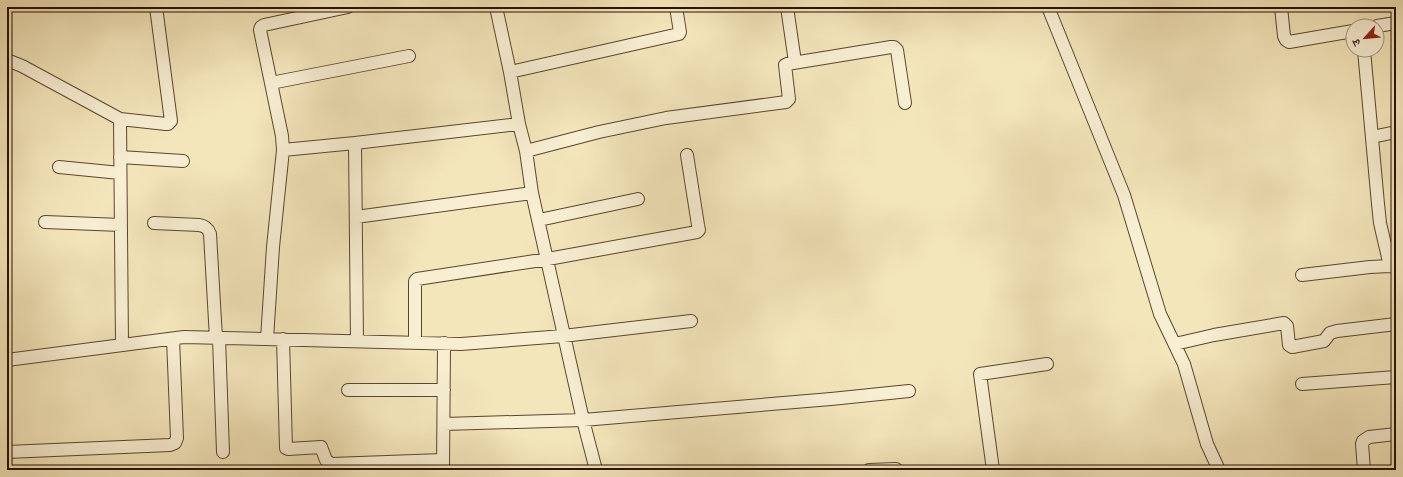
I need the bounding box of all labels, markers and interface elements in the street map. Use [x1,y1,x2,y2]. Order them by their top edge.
north arrow [1345,18,1385,58]
text: उ [1348,35,1365,49]

